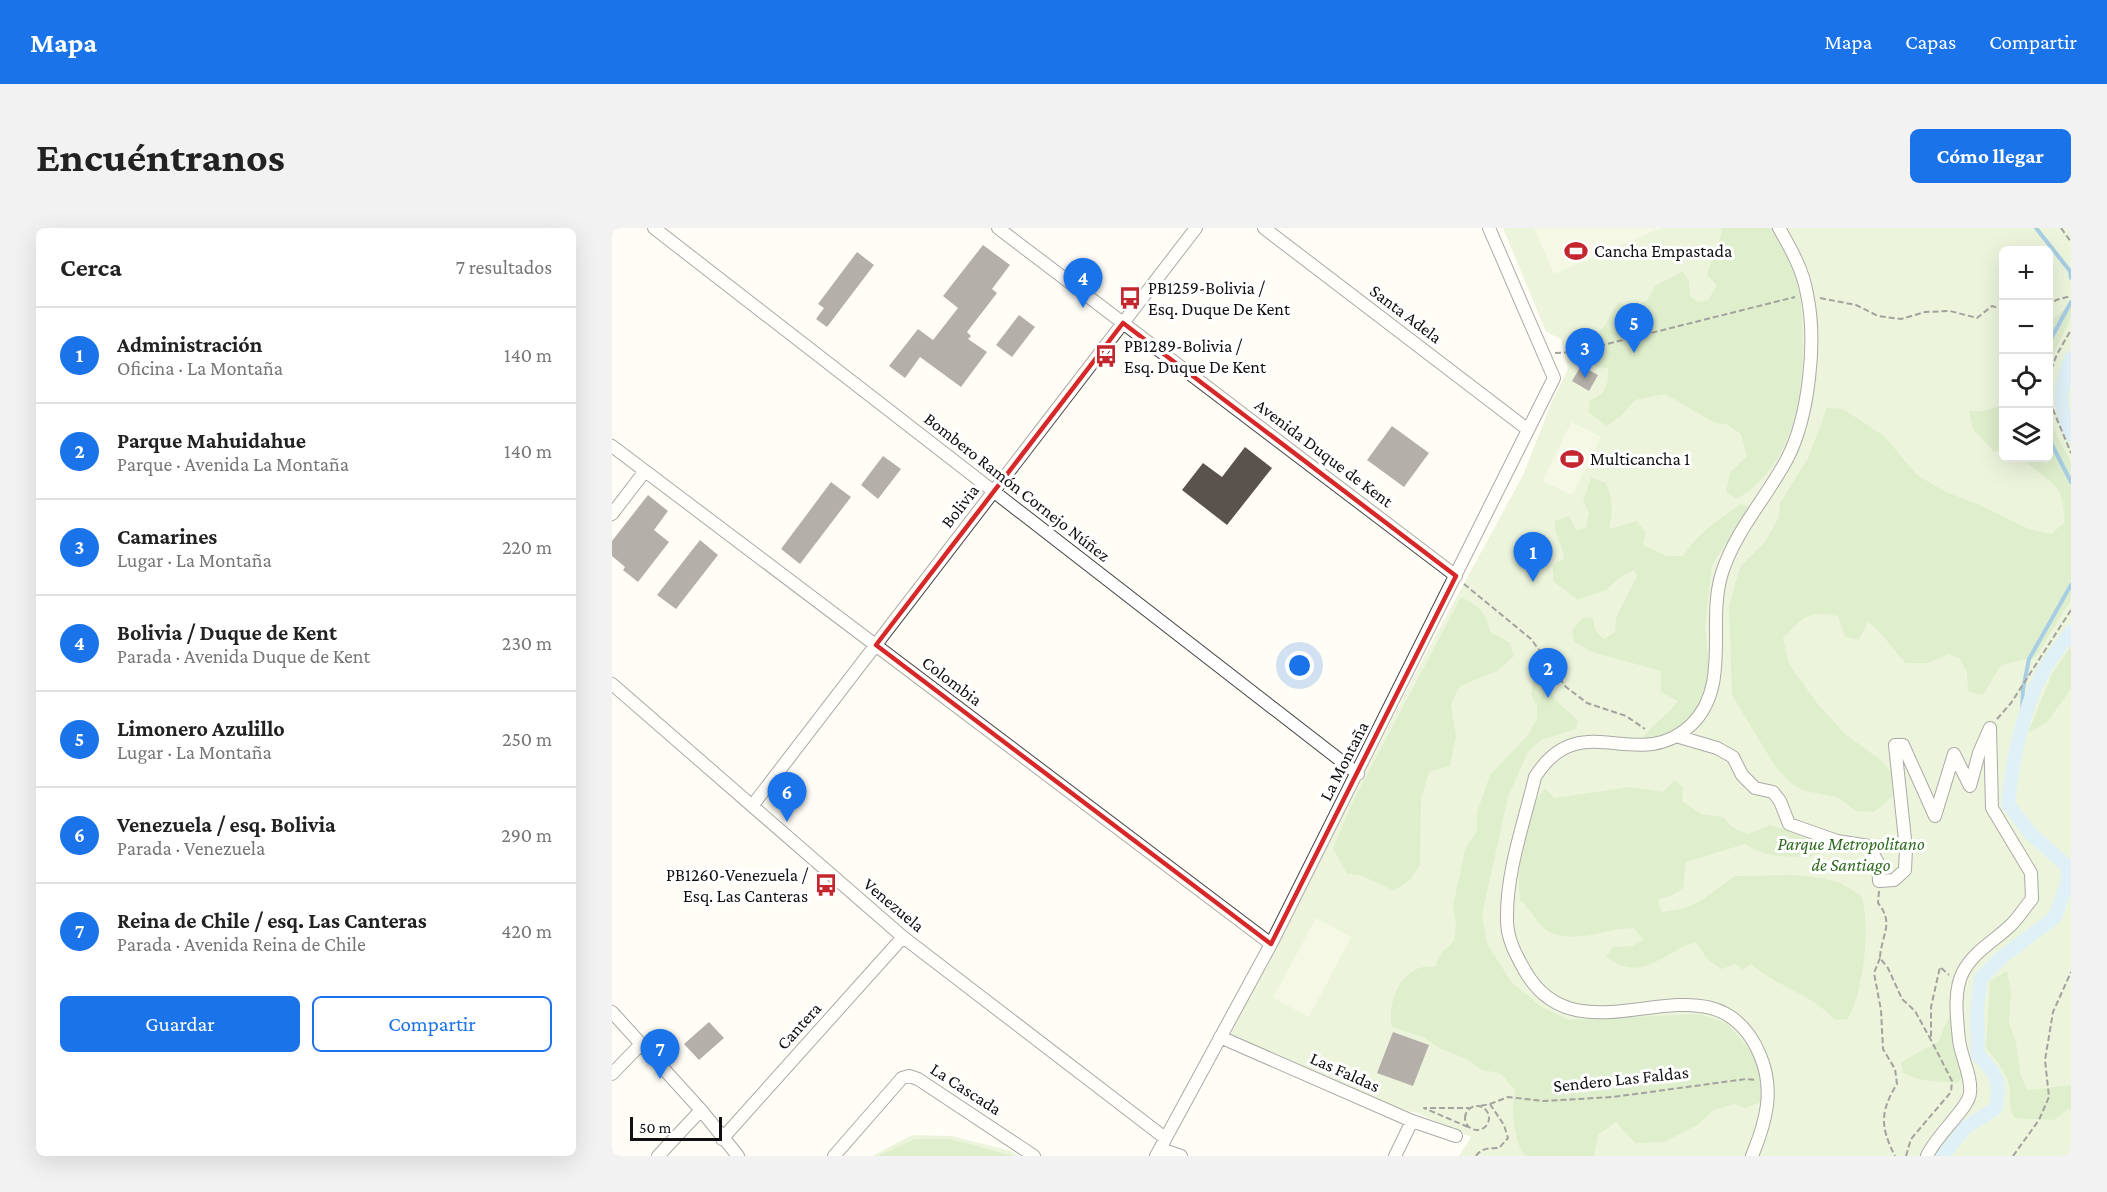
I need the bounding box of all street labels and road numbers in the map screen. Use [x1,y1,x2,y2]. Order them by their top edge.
street label: Santa Adela [1366,281,1446,347]
street label: Avenida Duque de Kent [1251,395,1398,512]
street label: Bombero Ramón Cornejo Núñez [920,408,1114,567]
street label: Bolivia [937,480,983,532]
street label: Colombia [918,652,986,710]
street label: La Montaña [1315,718,1373,804]
street label: Venezuela [860,874,928,936]
street label: Cantera [773,998,825,1054]
street label: Las Faldas [1307,1048,1383,1096]
street label: La Cascada [927,1059,1005,1119]
street label: Sendero Las Faldas [1552,1062,1690,1096]

